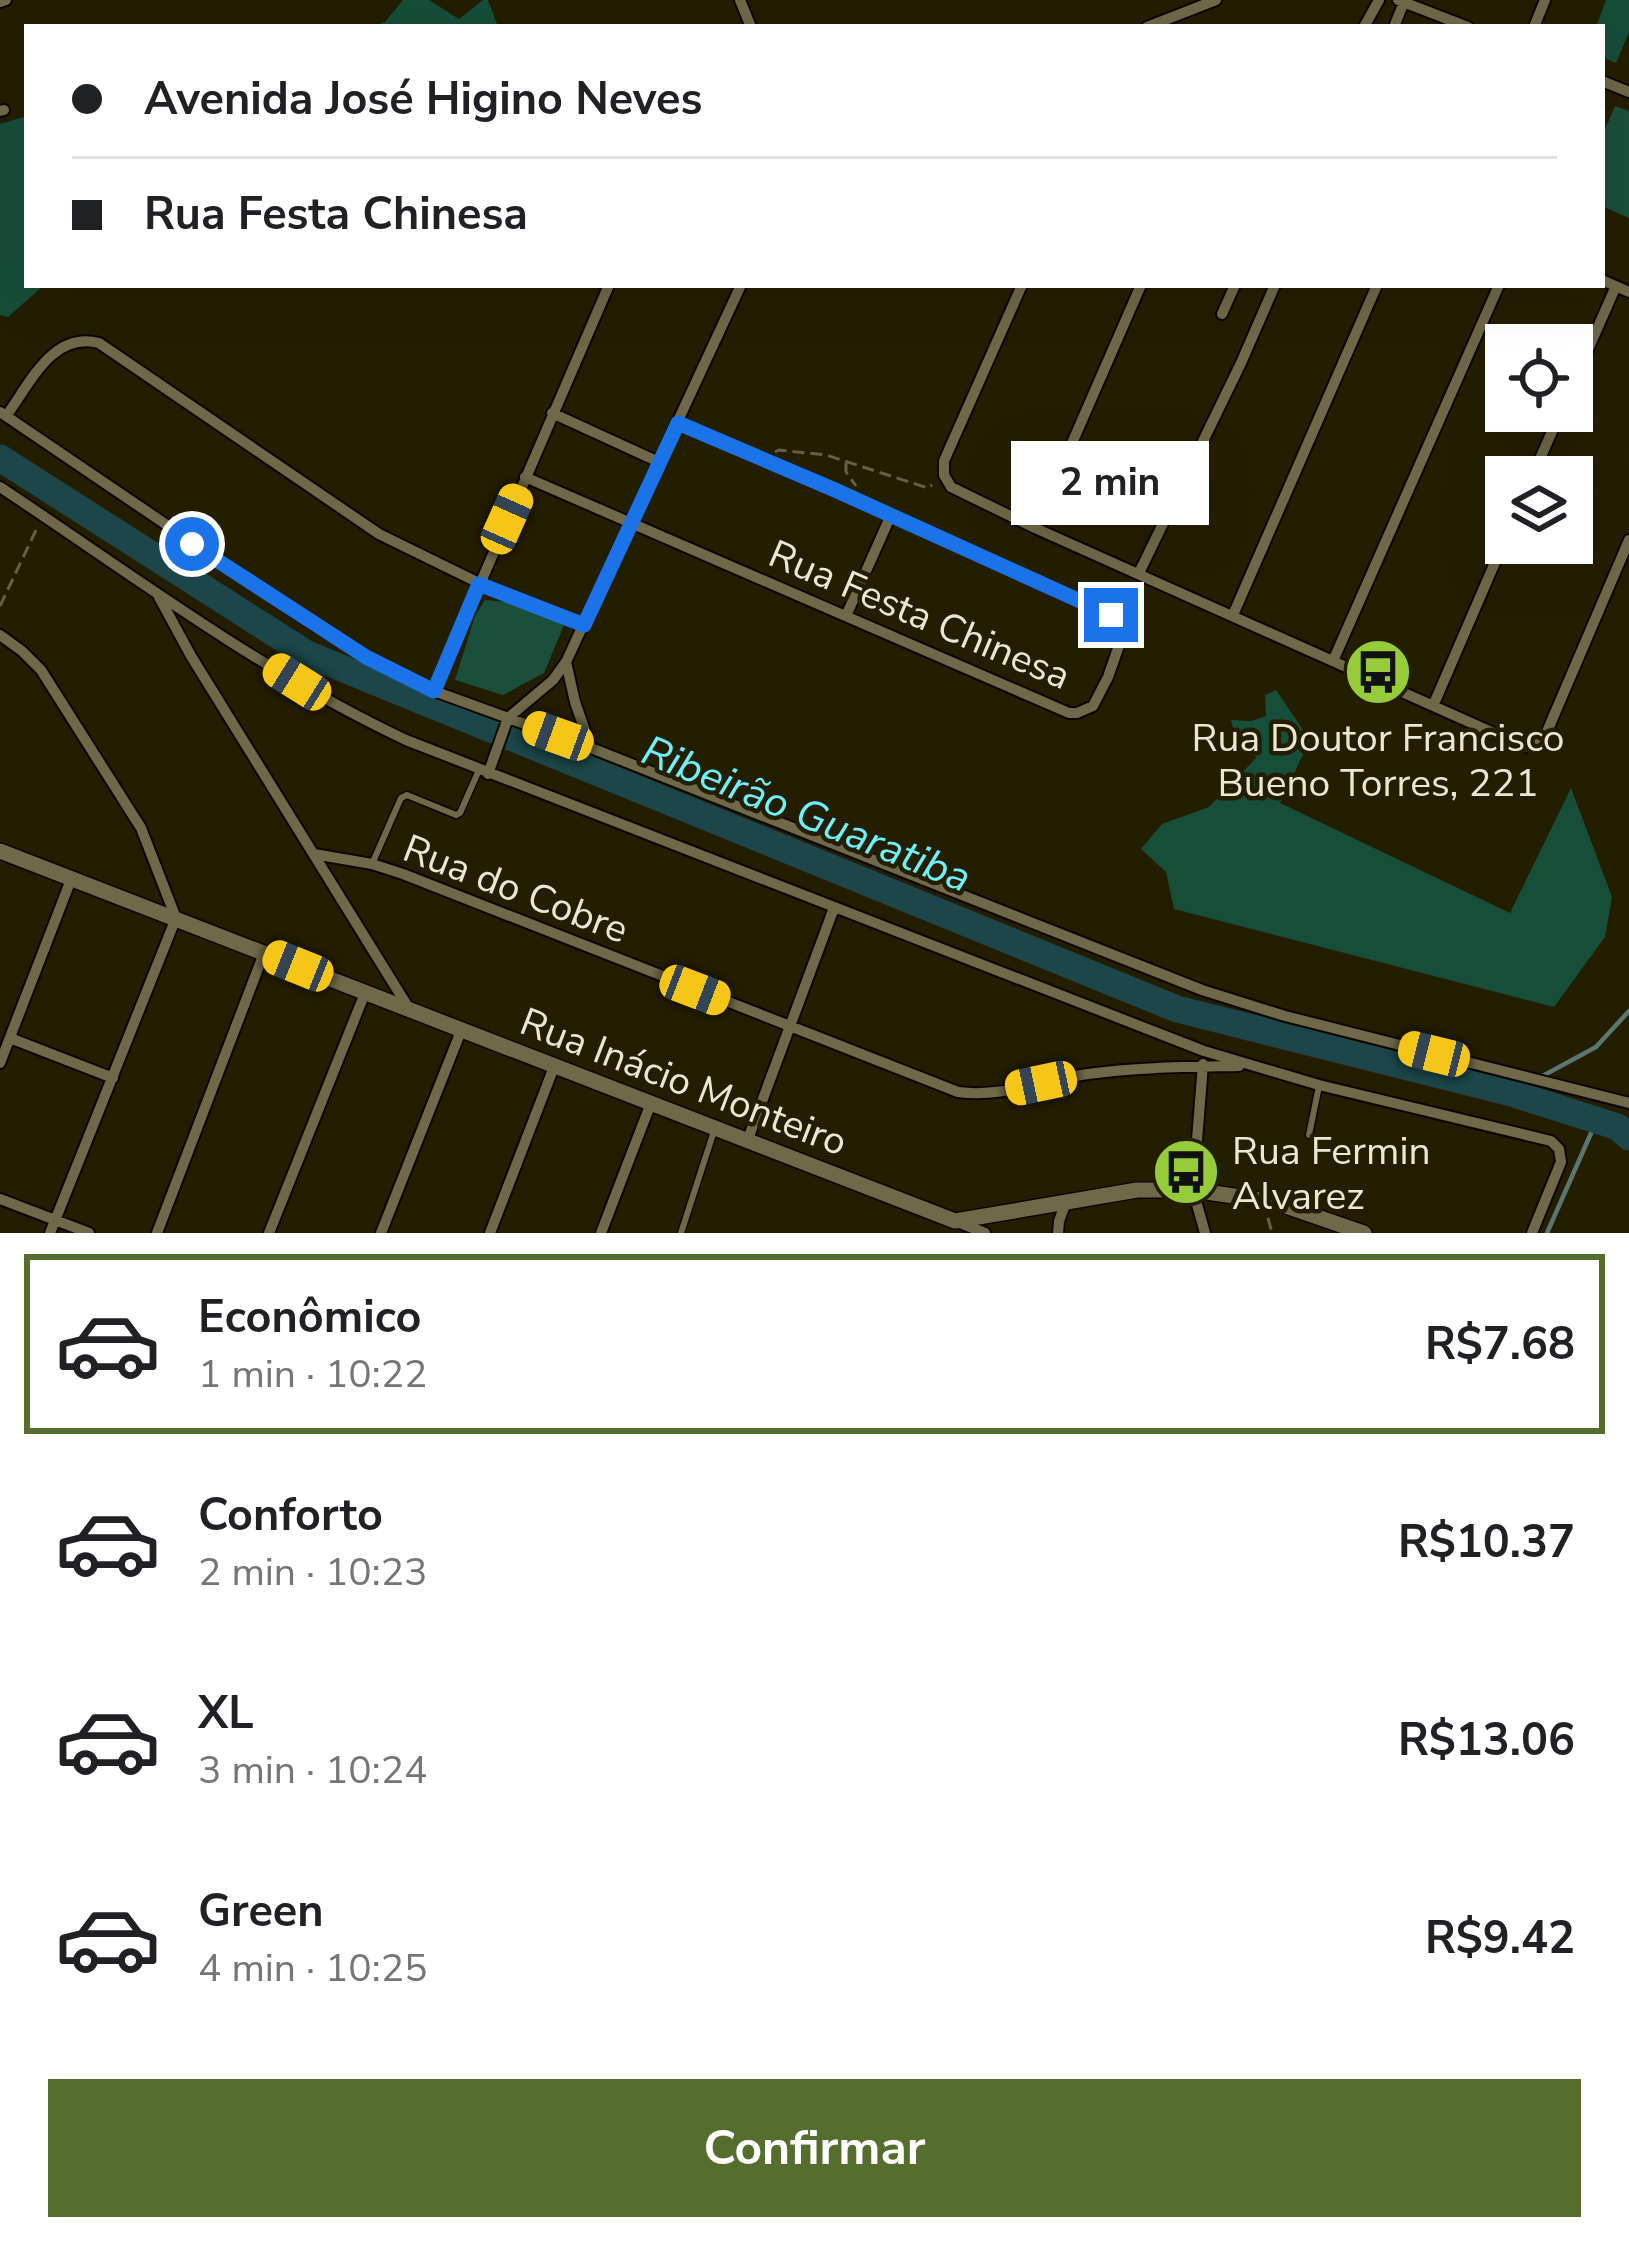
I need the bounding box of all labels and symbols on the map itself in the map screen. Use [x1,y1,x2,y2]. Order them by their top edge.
callout: 2 min [1012,441,1210,525]
car [476,479,538,559]
route start [165,517,219,571]
street label: Rua Festa Chinesa [761,528,1078,703]
route end [1084,588,1138,642]
bus stop icon: Rua Doutor Francisco Bueno Torres, 221 [1343,637,1413,707]
car [257,648,337,716]
car [518,707,598,765]
place label: Rua Doutor Francisco Bueno Torres, 221 [1191,712,1565,810]
water label: Ribeirão Guaratiba [633,722,979,906]
street label: Rua do Cobre [395,822,636,957]
car [258,936,338,996]
car [655,960,735,1020]
street label: Rua Inácio Monteiro [512,996,855,1169]
car [1395,1028,1473,1080]
car [1002,1058,1080,1108]
place label: Rua Fermin Alvarez [1232,1125,1431,1223]
bus stop icon: Rua Fermin Alvarez [1151,1137,1221,1207]

